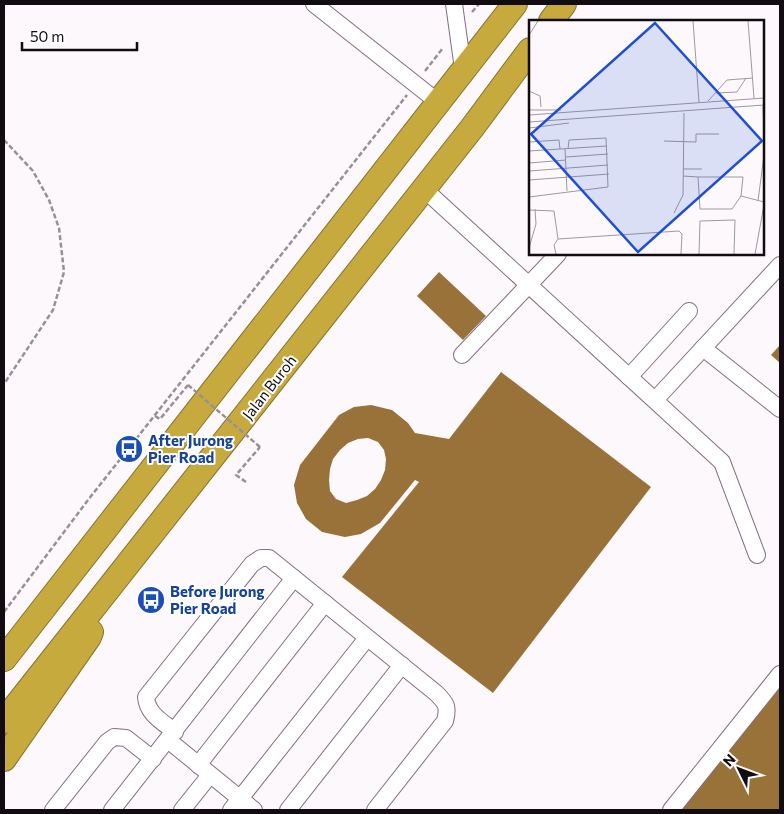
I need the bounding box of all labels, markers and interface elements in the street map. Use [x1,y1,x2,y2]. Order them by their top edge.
scale bar [22,20,138,52]
inset map [529,20,764,255]
text: 50 m [30,27,64,45]
street label: Jalan Buroh [238,351,300,423]
place label: After Jurong Pier Road [148,431,233,466]
bus stop icon: After Jurong Pier Road [114,434,144,464]
place label: Before Jurong Pier Road [170,582,265,617]
bus stop icon: Before Jurong Pier Road [136,585,166,615]
north arrow [714,744,764,794]
text: N [719,750,739,770]

